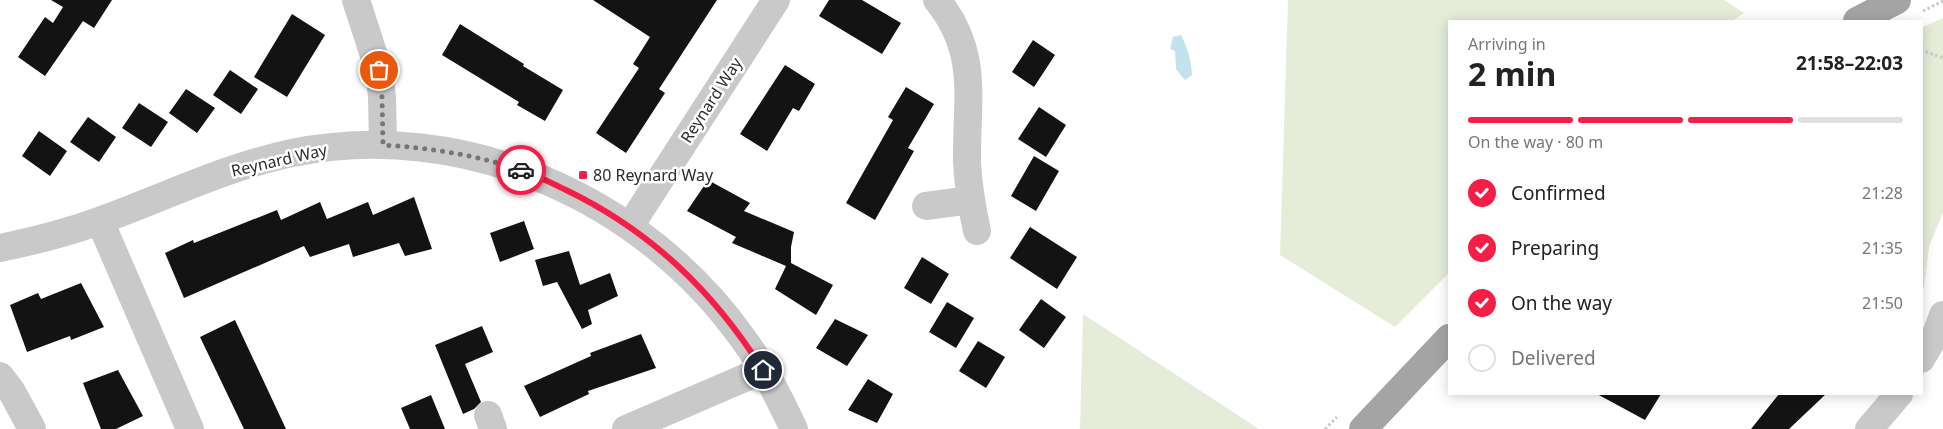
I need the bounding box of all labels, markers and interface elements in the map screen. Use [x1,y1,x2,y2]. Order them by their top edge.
text: Arriving in [1468,33,1546,55]
pin [358,49,400,91]
text: 21:58–22:03 [1796,50,1903,76]
street label: Reynard Way [675,52,747,147]
text: 2 min [1468,52,1556,95]
icon: bag [365,56,393,84]
text: On the way · 80 m [1468,131,1603,153]
street label: Reynard Way [229,138,330,182]
courier [496,145,546,195]
icon: car [507,156,535,184]
place label: 80 Reynard Way [593,164,714,186]
marker: 80 Reynard Way [577,169,589,181]
icon: check [1468,179,1496,207]
text: Confirmed [1511,180,1606,206]
text: 21:28 [1862,182,1903,204]
icon: check [1468,234,1496,262]
text: Preparing [1511,235,1599,261]
text: 21:35 [1862,237,1903,259]
icon: check [1468,289,1496,317]
text: On the way [1511,290,1612,316]
text: 21:50 [1862,292,1903,314]
text: Delivered [1511,345,1596,371]
pin [742,349,784,391]
icon: home [749,356,777,384]

